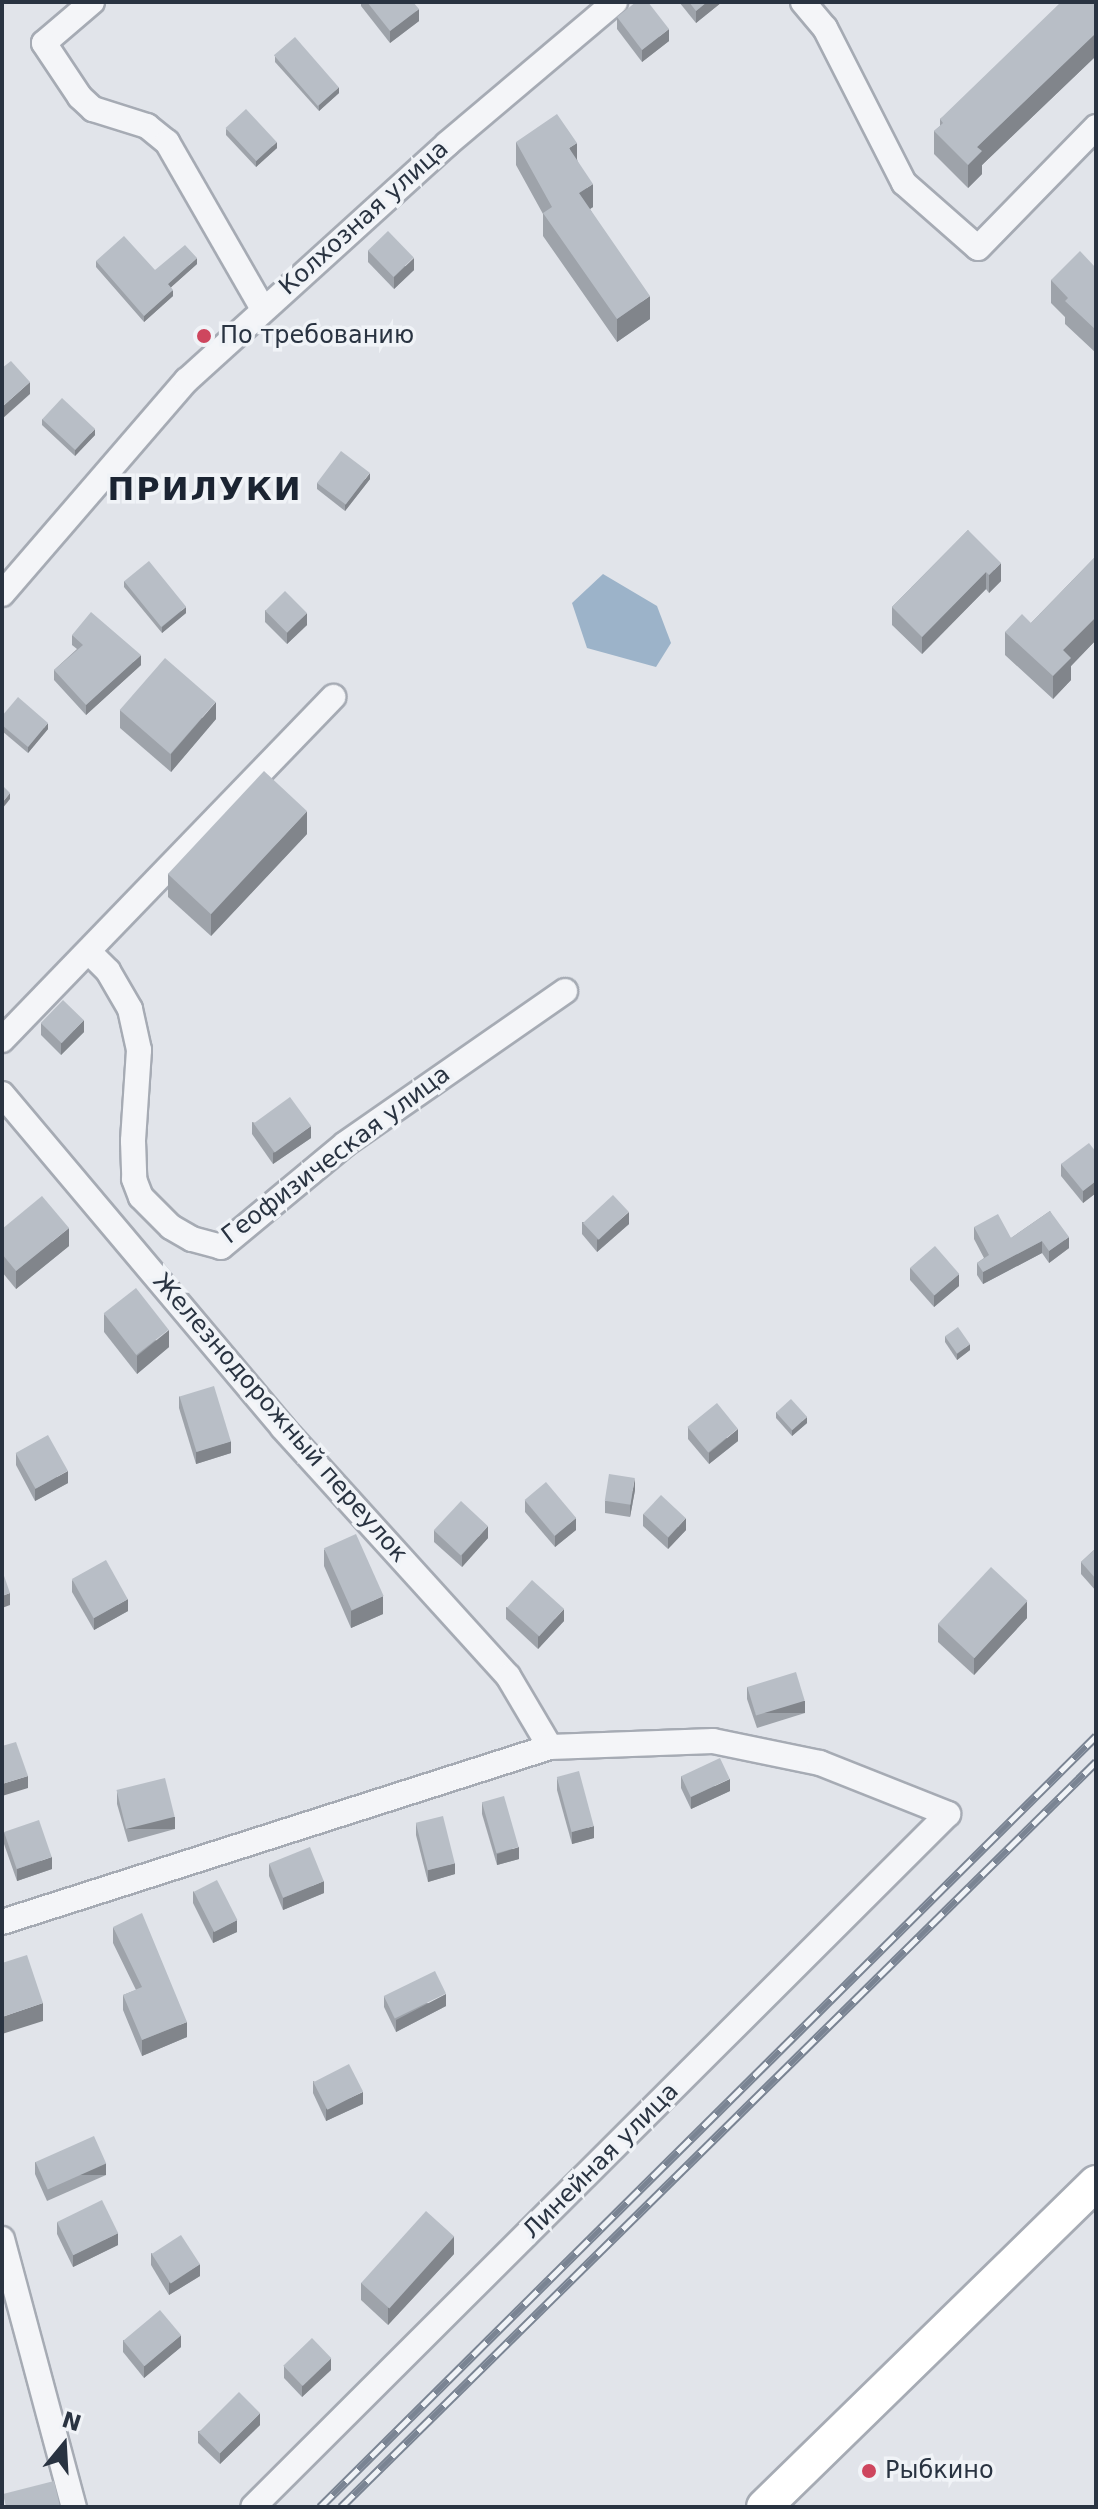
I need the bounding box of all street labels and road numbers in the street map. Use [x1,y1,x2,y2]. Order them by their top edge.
street label: Колхозная улица [274,135,454,301]
street label: Геофизическая улица [216,1060,456,1250]
street label: Железнодорожный переулок [147,1268,413,1568]
street label: Линейная улица [517,2077,685,2245]

